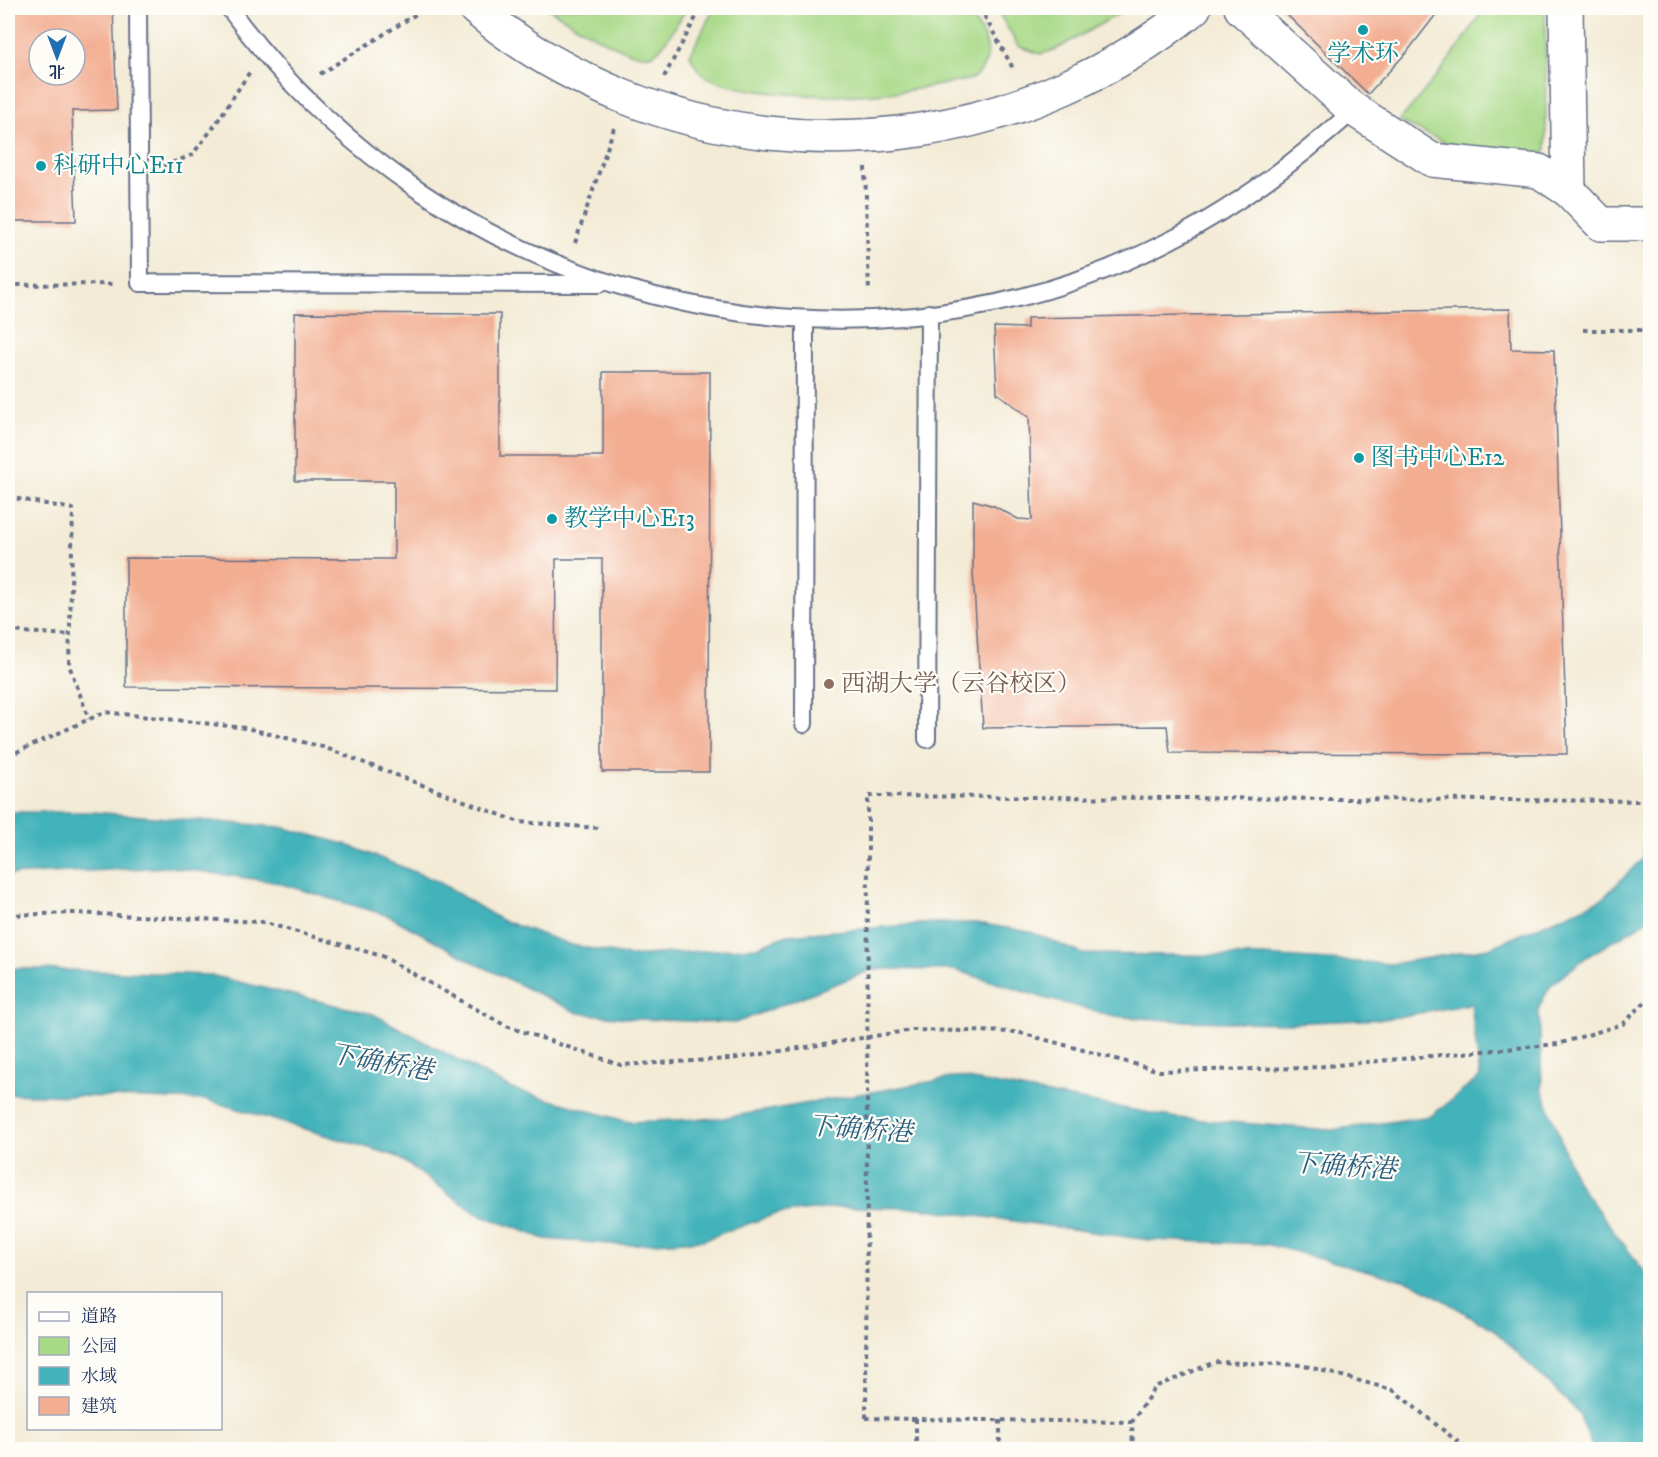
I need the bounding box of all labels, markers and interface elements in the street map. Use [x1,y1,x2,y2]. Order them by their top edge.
marker: 学术环 [1356,23,1370,37]
north arrow [27,27,87,87]
place label: 学术环 [1327,39,1399,69]
text: 北 [49,61,65,81]
place label: 科研中心E11 [53,151,184,181]
marker: 科研中心E11 [34,159,48,173]
place label: 图书中心E12 [1371,443,1505,473]
marker: 图书中心E12 [1352,451,1366,465]
place label: 教学中心E13 [564,504,695,534]
marker: 教学中心E13 [545,512,559,526]
place label: 西湖大学（云谷校区） [841,669,1081,699]
marker: 西湖大学（云谷校区） [822,677,836,691]
water label: 下确桥港 [327,1038,438,1089]
water label: 下确桥港 [807,1110,916,1150]
water label: 下确桥港 [1291,1147,1400,1187]
legend [27,1292,222,1430]
text: 道路 [81,1306,117,1328]
text: 公园 [81,1336,117,1358]
text: 水域 [81,1366,117,1388]
text: 建筑 [81,1396,117,1418]

